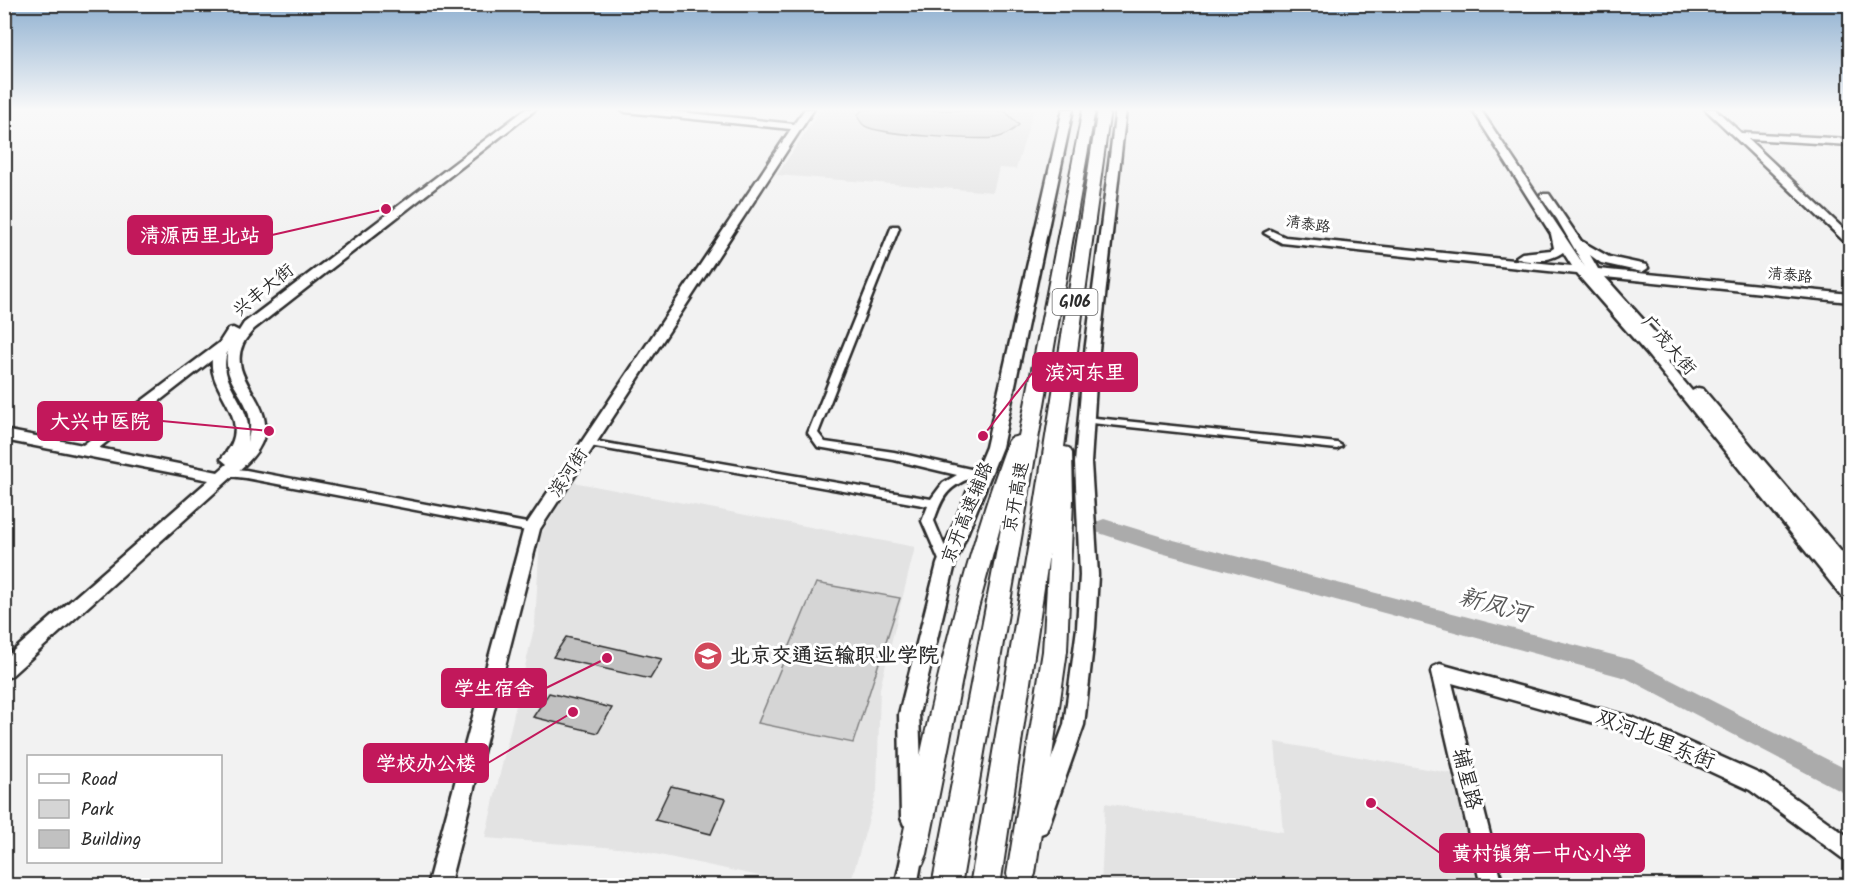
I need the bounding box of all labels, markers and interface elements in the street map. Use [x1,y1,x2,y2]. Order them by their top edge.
street label: 清泰路 [1284,210,1332,240]
callout: 清源西里北站 [128,216,272,254]
text: 清源西里北站 [140,221,260,253]
street label: 兴丰大街 [227,257,301,325]
street label: 清泰路 [1767,262,1813,290]
road number: G106 [1052,289,1098,315]
street label: 广茂大街 [1633,309,1703,383]
callout: 滨河东里 [1033,353,1137,391]
text: 滨河东里 [1045,358,1125,390]
callout: 大兴中医院 [38,402,162,440]
text: 大兴中医院 [50,407,150,439]
street label: 滨河街 [542,443,596,503]
street label: 京开高速辅路 [934,458,1002,568]
street label: 京开高速 [996,459,1038,535]
water label: 新凤河 [1454,578,1538,635]
school or university icon: 北京交通运输职业学院 [692,640,724,672]
place label: 北京交通运输职业学院 [729,640,939,673]
callout: 学生宿舍 [442,669,546,707]
text: 学生宿舍 [454,674,534,706]
street label: 双河北里东街 [1590,701,1720,779]
callout: 学校办公楼 [364,744,488,782]
street label: 辅星路 [1442,744,1490,814]
text: 学校办公楼 [376,749,476,781]
legend [27,755,222,863]
text: Road [81,766,118,795]
text: Park [81,796,114,825]
text: Building [81,826,141,855]
callout: 黄村镇第一中心小学 [1440,834,1644,872]
text: 黄村镇第一中心小学 [1452,839,1632,871]

